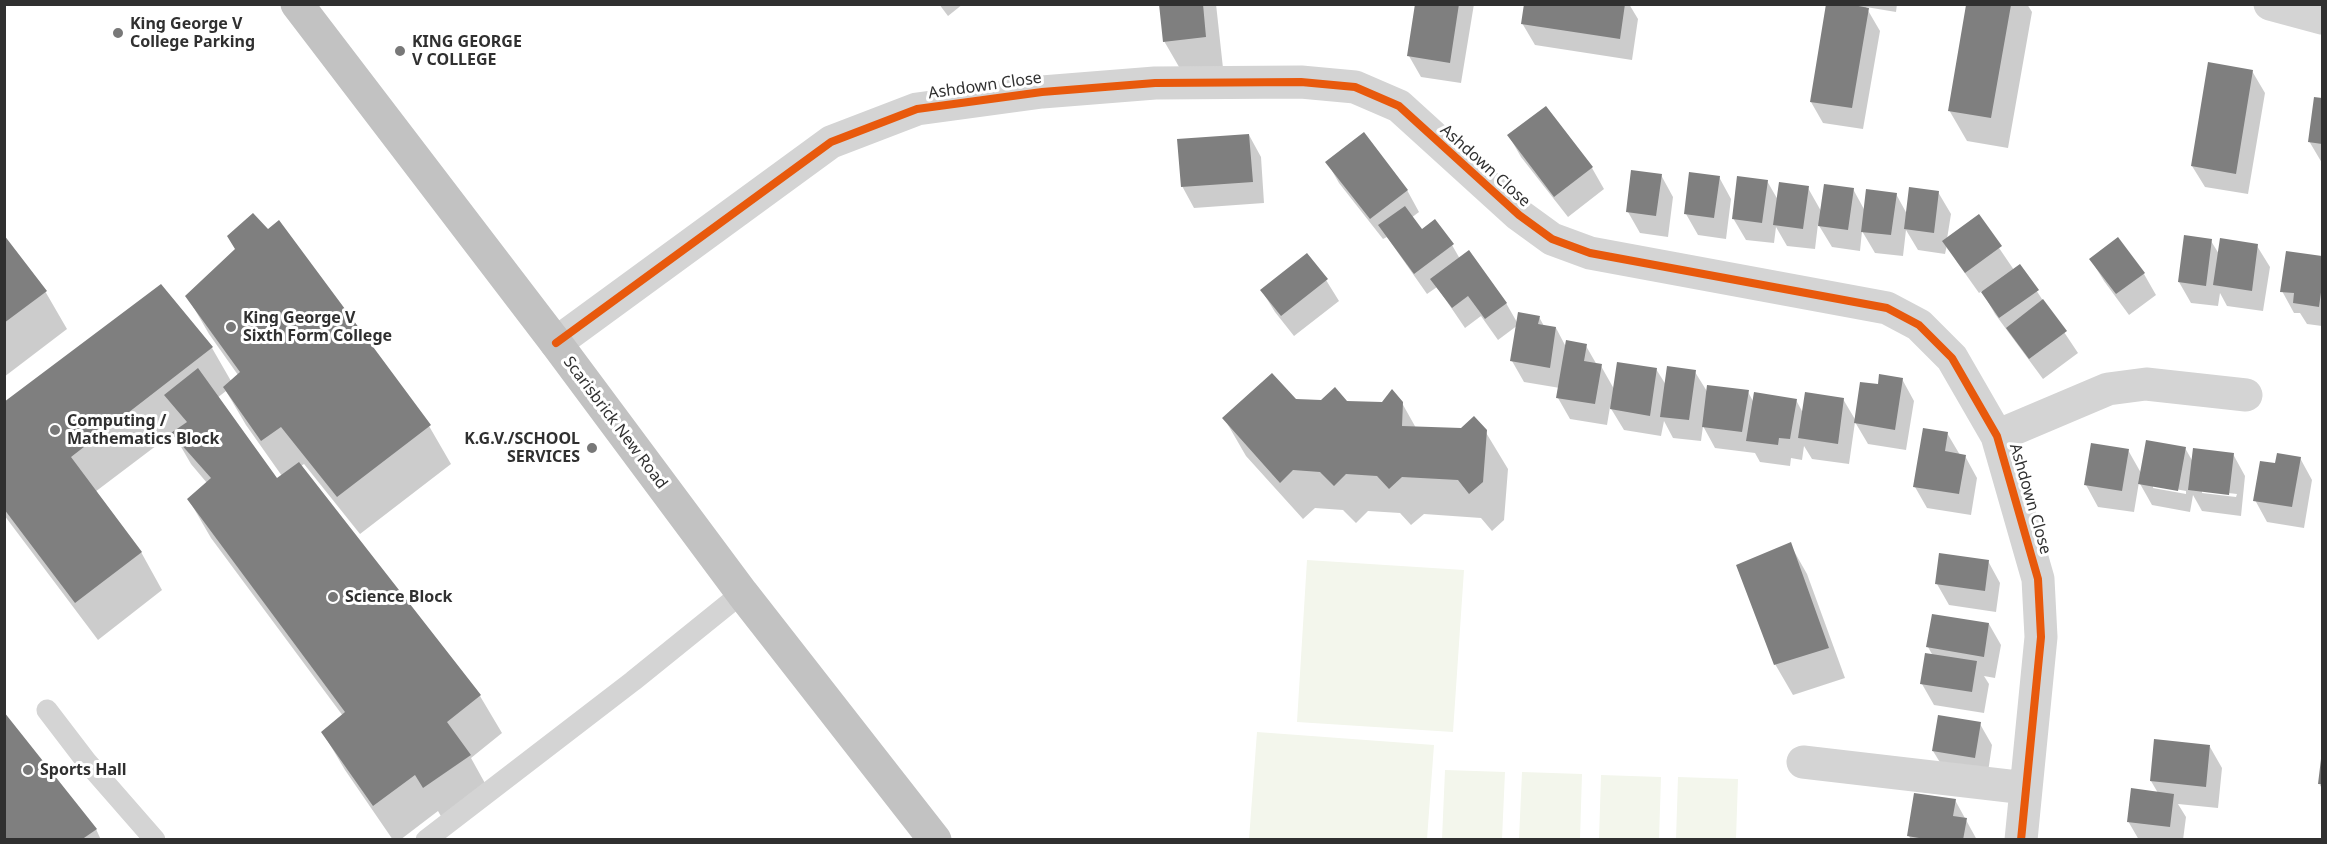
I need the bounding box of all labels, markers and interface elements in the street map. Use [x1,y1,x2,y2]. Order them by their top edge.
place label: King George V College Parking [130,14,255,52]
marker: King George V College Parking [111,26,125,40]
place label: KING GEORGE V COLLEGE [412,32,522,70]
marker: KING GEORGE V COLLEGE [393,44,407,58]
street label: Ashdown Close [927,69,1043,103]
street label: Ashdown Close [1436,121,1534,211]
place label: King George V Sixth Form College [243,308,392,346]
marker: King George V Sixth Form College [224,320,238,334]
street label: Scarisbrick New Road [559,353,671,493]
place label: Computing / Mathematics Block [67,411,220,449]
marker: Computing / Mathematics Block [48,423,62,437]
place label: K.G.V./SCHOOL SERVICES [464,429,580,467]
marker: K.G.V./SCHOOL SERVICES [585,441,599,455]
street label: Ashdown Close [2005,441,2055,557]
place label: Science Block [345,587,452,607]
marker: Science Block [326,590,340,604]
place label: Sports Hall [40,760,127,780]
marker: Sports Hall [21,763,35,777]

